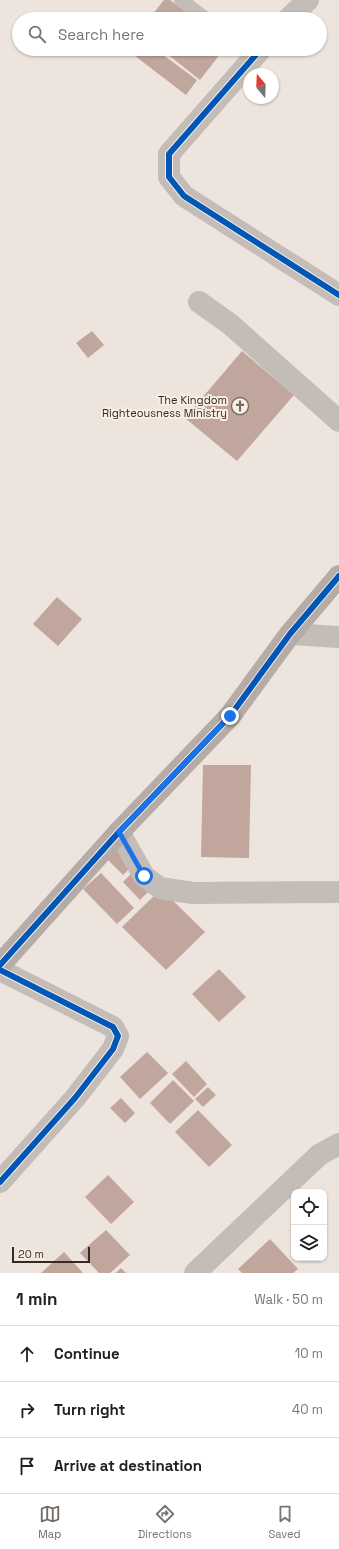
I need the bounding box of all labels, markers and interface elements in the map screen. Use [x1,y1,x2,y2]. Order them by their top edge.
search box [12,12,327,56]
icon: search [26,23,48,45]
text: Search here [58,25,144,44]
north arrow [243,68,279,104]
place label: The Kingdom Righteousness Ministry [102,393,227,420]
church icon: The Kingdom Righteousness Ministry [230,396,250,416]
route end [221,707,239,725]
route start [135,867,153,885]
map controls [291,1189,327,1261]
button: locate [291,1189,327,1225]
button: layers [291,1225,327,1261]
scale bar [12,1245,90,1264]
text: 20 m [18,1247,44,1261]
text: 1 min [16,1288,58,1310]
text: Walk · 50 m [254,1291,323,1308]
icon: ahead [16,1343,38,1365]
text: Continue [54,1344,120,1363]
text: 10 m [295,1345,323,1362]
icon: right [16,1399,38,1421]
text: Turn right [54,1400,125,1419]
text: 40 m [292,1401,323,1418]
icon: arrive [16,1455,38,1477]
text: Arrive at destination [54,1456,202,1475]
tab: Map [38,1503,61,1541]
tab: Directions [138,1503,192,1541]
tab: Saved [269,1503,301,1541]

